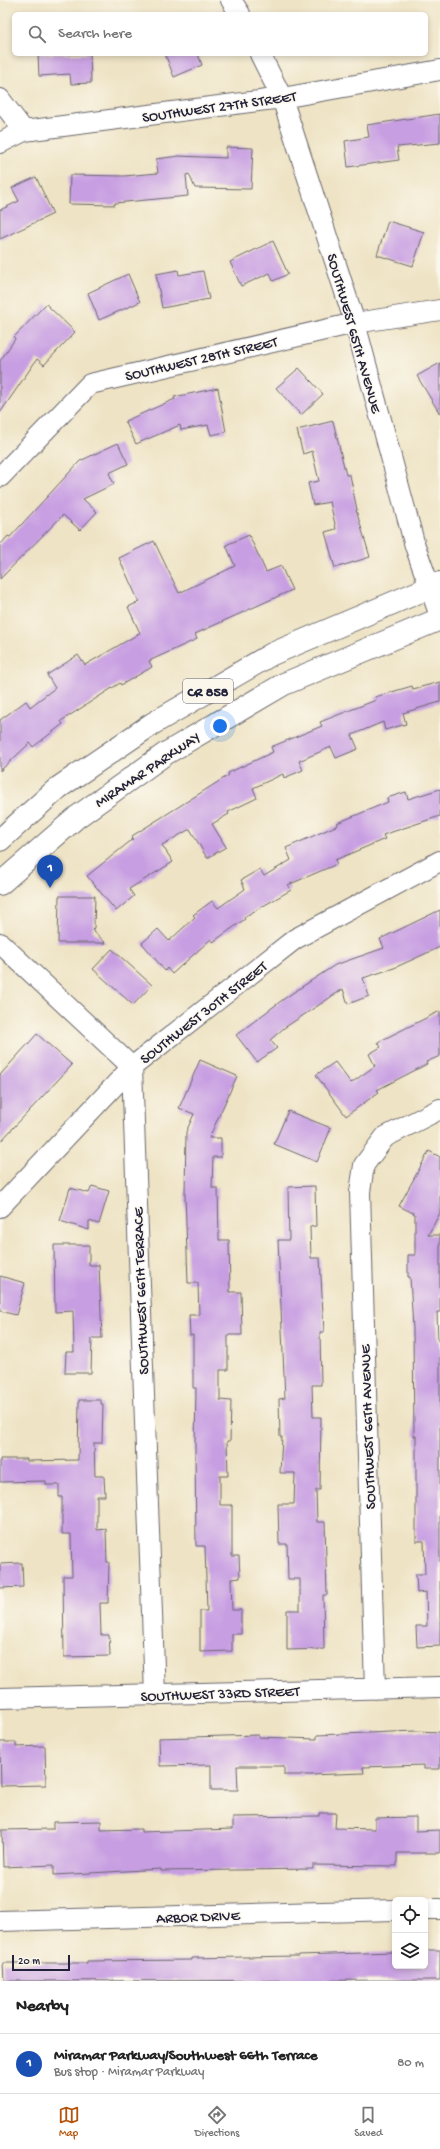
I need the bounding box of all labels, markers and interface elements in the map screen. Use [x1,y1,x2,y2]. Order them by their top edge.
search box [12,12,428,56]
icon: search [26,23,48,45]
text: Search here [58,25,132,43]
street label: SOUTHWEST 27TH STREET [141,88,299,128]
street label: SOUTHWEST 65TH AVENUE [322,252,385,416]
street label: SOUTHWEST 28TH STREET [123,333,281,386]
road number: CR 858 [183,679,233,703]
your location [210,716,230,736]
street label: MIRAMAR PARKWAY [92,729,204,813]
pin: 1 [37,855,63,888]
street label: SOUTHWEST 30TH STREET [137,958,272,1069]
street label: SOUTHWEST 66TH TERRACE [130,1206,154,1375]
street label: SOUTHWEST 66TH AVENUE [357,1344,381,1510]
street label: SOUTHWEST 33RD STREET [140,1683,301,1707]
map controls [392,1897,428,1969]
button: locate [392,1897,428,1933]
street label: ARBOR DRIVE [156,1908,241,1928]
button: layers [392,1933,428,1969]
scale bar [12,1953,70,1972]
text: 20 m [18,1956,40,1968]
text: Nearby [16,1997,69,2017]
text: Miramar Parkway/Southwest 66th Terrace [54,2047,317,2065]
text: 1 [26,2056,32,2071]
text: 80 m [397,2056,424,2071]
text: Bus stop · Miramar Parkway [54,2065,204,2080]
tab: Map [58,2104,80,2140]
tab: Directions [195,2104,239,2140]
tab: Saved [354,2104,382,2140]

